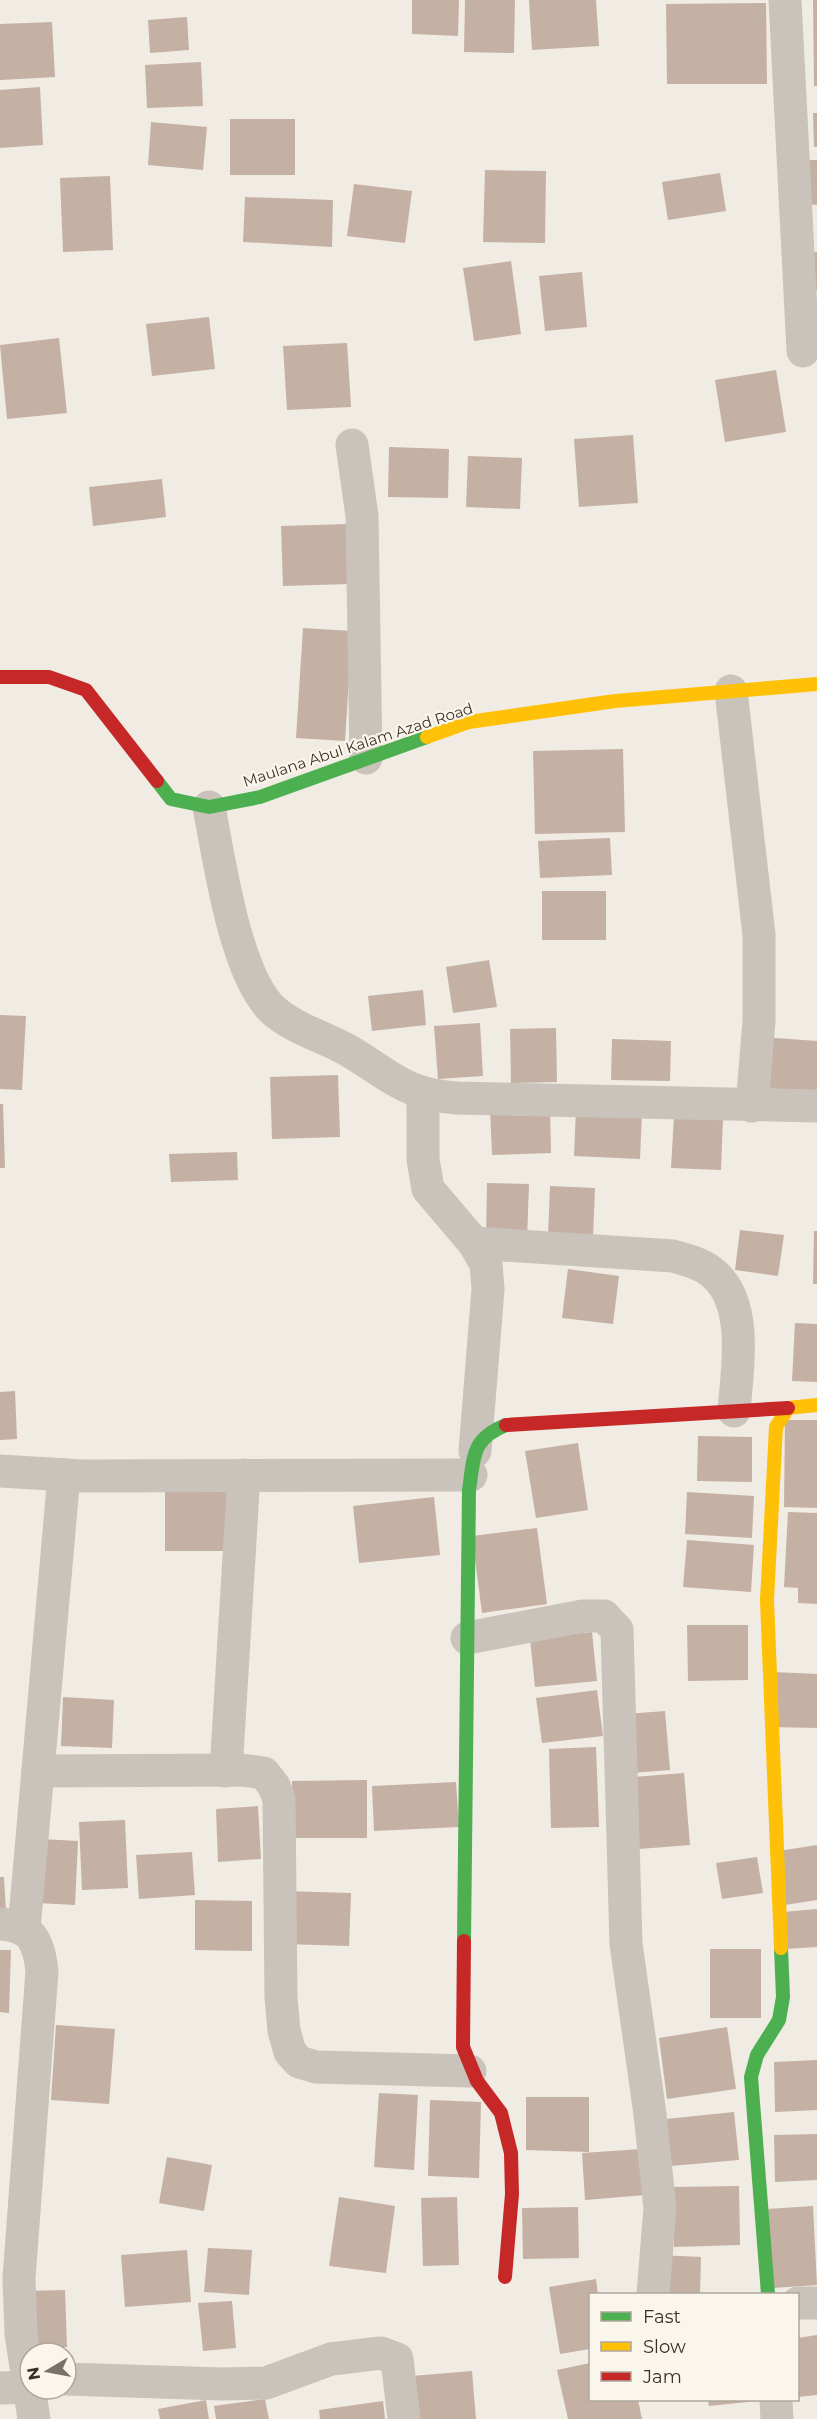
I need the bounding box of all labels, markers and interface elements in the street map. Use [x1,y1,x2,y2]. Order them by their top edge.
street label: Maulana Abul Kalam Azad Road [240,698,475,791]
legend [589,2293,799,2401]
text: Fast [643,2306,681,2328]
text: Slow [643,2336,686,2358]
north arrow [18,2341,78,2401]
text: N [23,2365,44,2382]
text: Jam [642,2366,682,2388]

